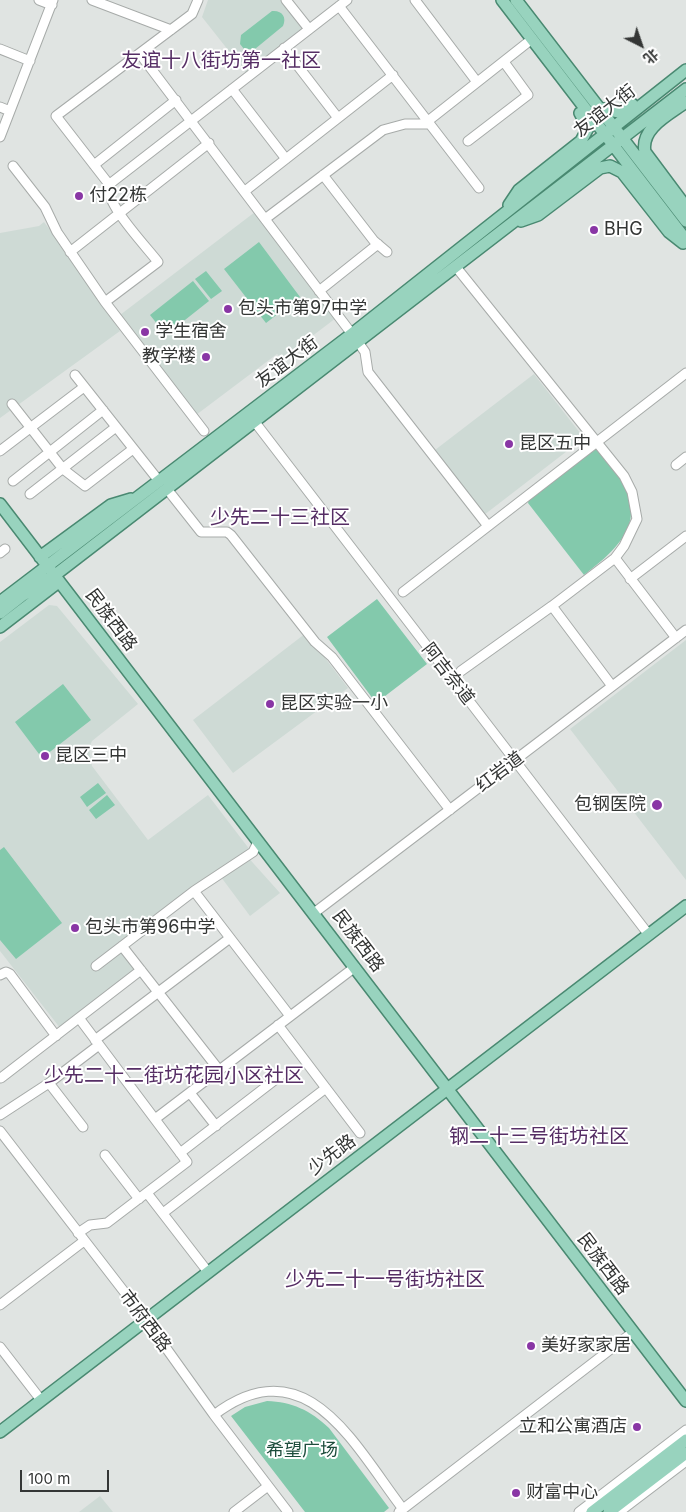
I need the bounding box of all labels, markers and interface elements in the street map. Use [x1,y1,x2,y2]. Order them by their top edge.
north arrow [616,20,666,70]
text: 北 [640,46,662,68]
district label: 友谊十八街坊第一社区 [121,49,321,73]
street label: 友谊大街 [570,80,640,142]
place label: 付22栋 [89,185,147,207]
marker: 付22栋 [73,190,85,202]
place label: BHG [604,219,643,241]
marker: BHG [588,224,600,236]
place label: 包头市第97中学 [238,298,367,320]
marker: 包头市第97中学 [222,303,234,315]
place label: 学生宿舍 [155,321,227,343]
marker: 学生宿舍 [139,326,151,338]
street label: 友谊大街 [252,332,322,392]
place label: 教学楼 [142,346,196,368]
marker: 教学楼 [200,351,212,363]
place label: 昆区五中 [519,433,591,455]
marker: 昆区五中 [503,438,515,450]
district label: 少先二十三社区 [210,506,350,530]
street label: 民族西路 [81,585,141,655]
street label: 阿吉奈道 [417,639,479,709]
place label: 昆区实验一小 [280,693,388,715]
marker: 昆区实验一小 [264,698,276,710]
place label: 昆区三中 [55,745,127,767]
street label: 红岩道 [472,747,528,797]
marker: 昆区三中 [39,750,51,762]
place label: 包钢医院 [574,794,646,816]
marker: 包钢医院 [650,798,664,812]
street label: 民族西路 [328,906,388,976]
place label: 包头市第96中学 [85,917,215,939]
marker: 包头市第96中学 [69,922,81,934]
district label: 少先二十二街坊花园小区社区 [44,1064,304,1088]
district label: 钢二十三号街坊社区 [449,1125,629,1149]
street label: 少先路 [304,1130,360,1180]
street label: 民族西路 [573,1229,633,1299]
district label: 少先二十一号街坊社区 [285,1268,485,1292]
street label: 市府西路 [115,1286,175,1356]
place label: 美好家家居 [541,1335,631,1357]
marker: 美好家家居 [525,1340,537,1352]
place label: 立和公寓酒店 [519,1416,627,1438]
marker: 立和公寓酒店 [631,1421,643,1433]
park label: 希望广场 [266,1440,338,1462]
scale bar [22,1460,111,1492]
text: 100 m [28,1469,70,1488]
place label: 财富中心 [526,1482,598,1504]
marker: 财富中心 [510,1487,522,1499]

